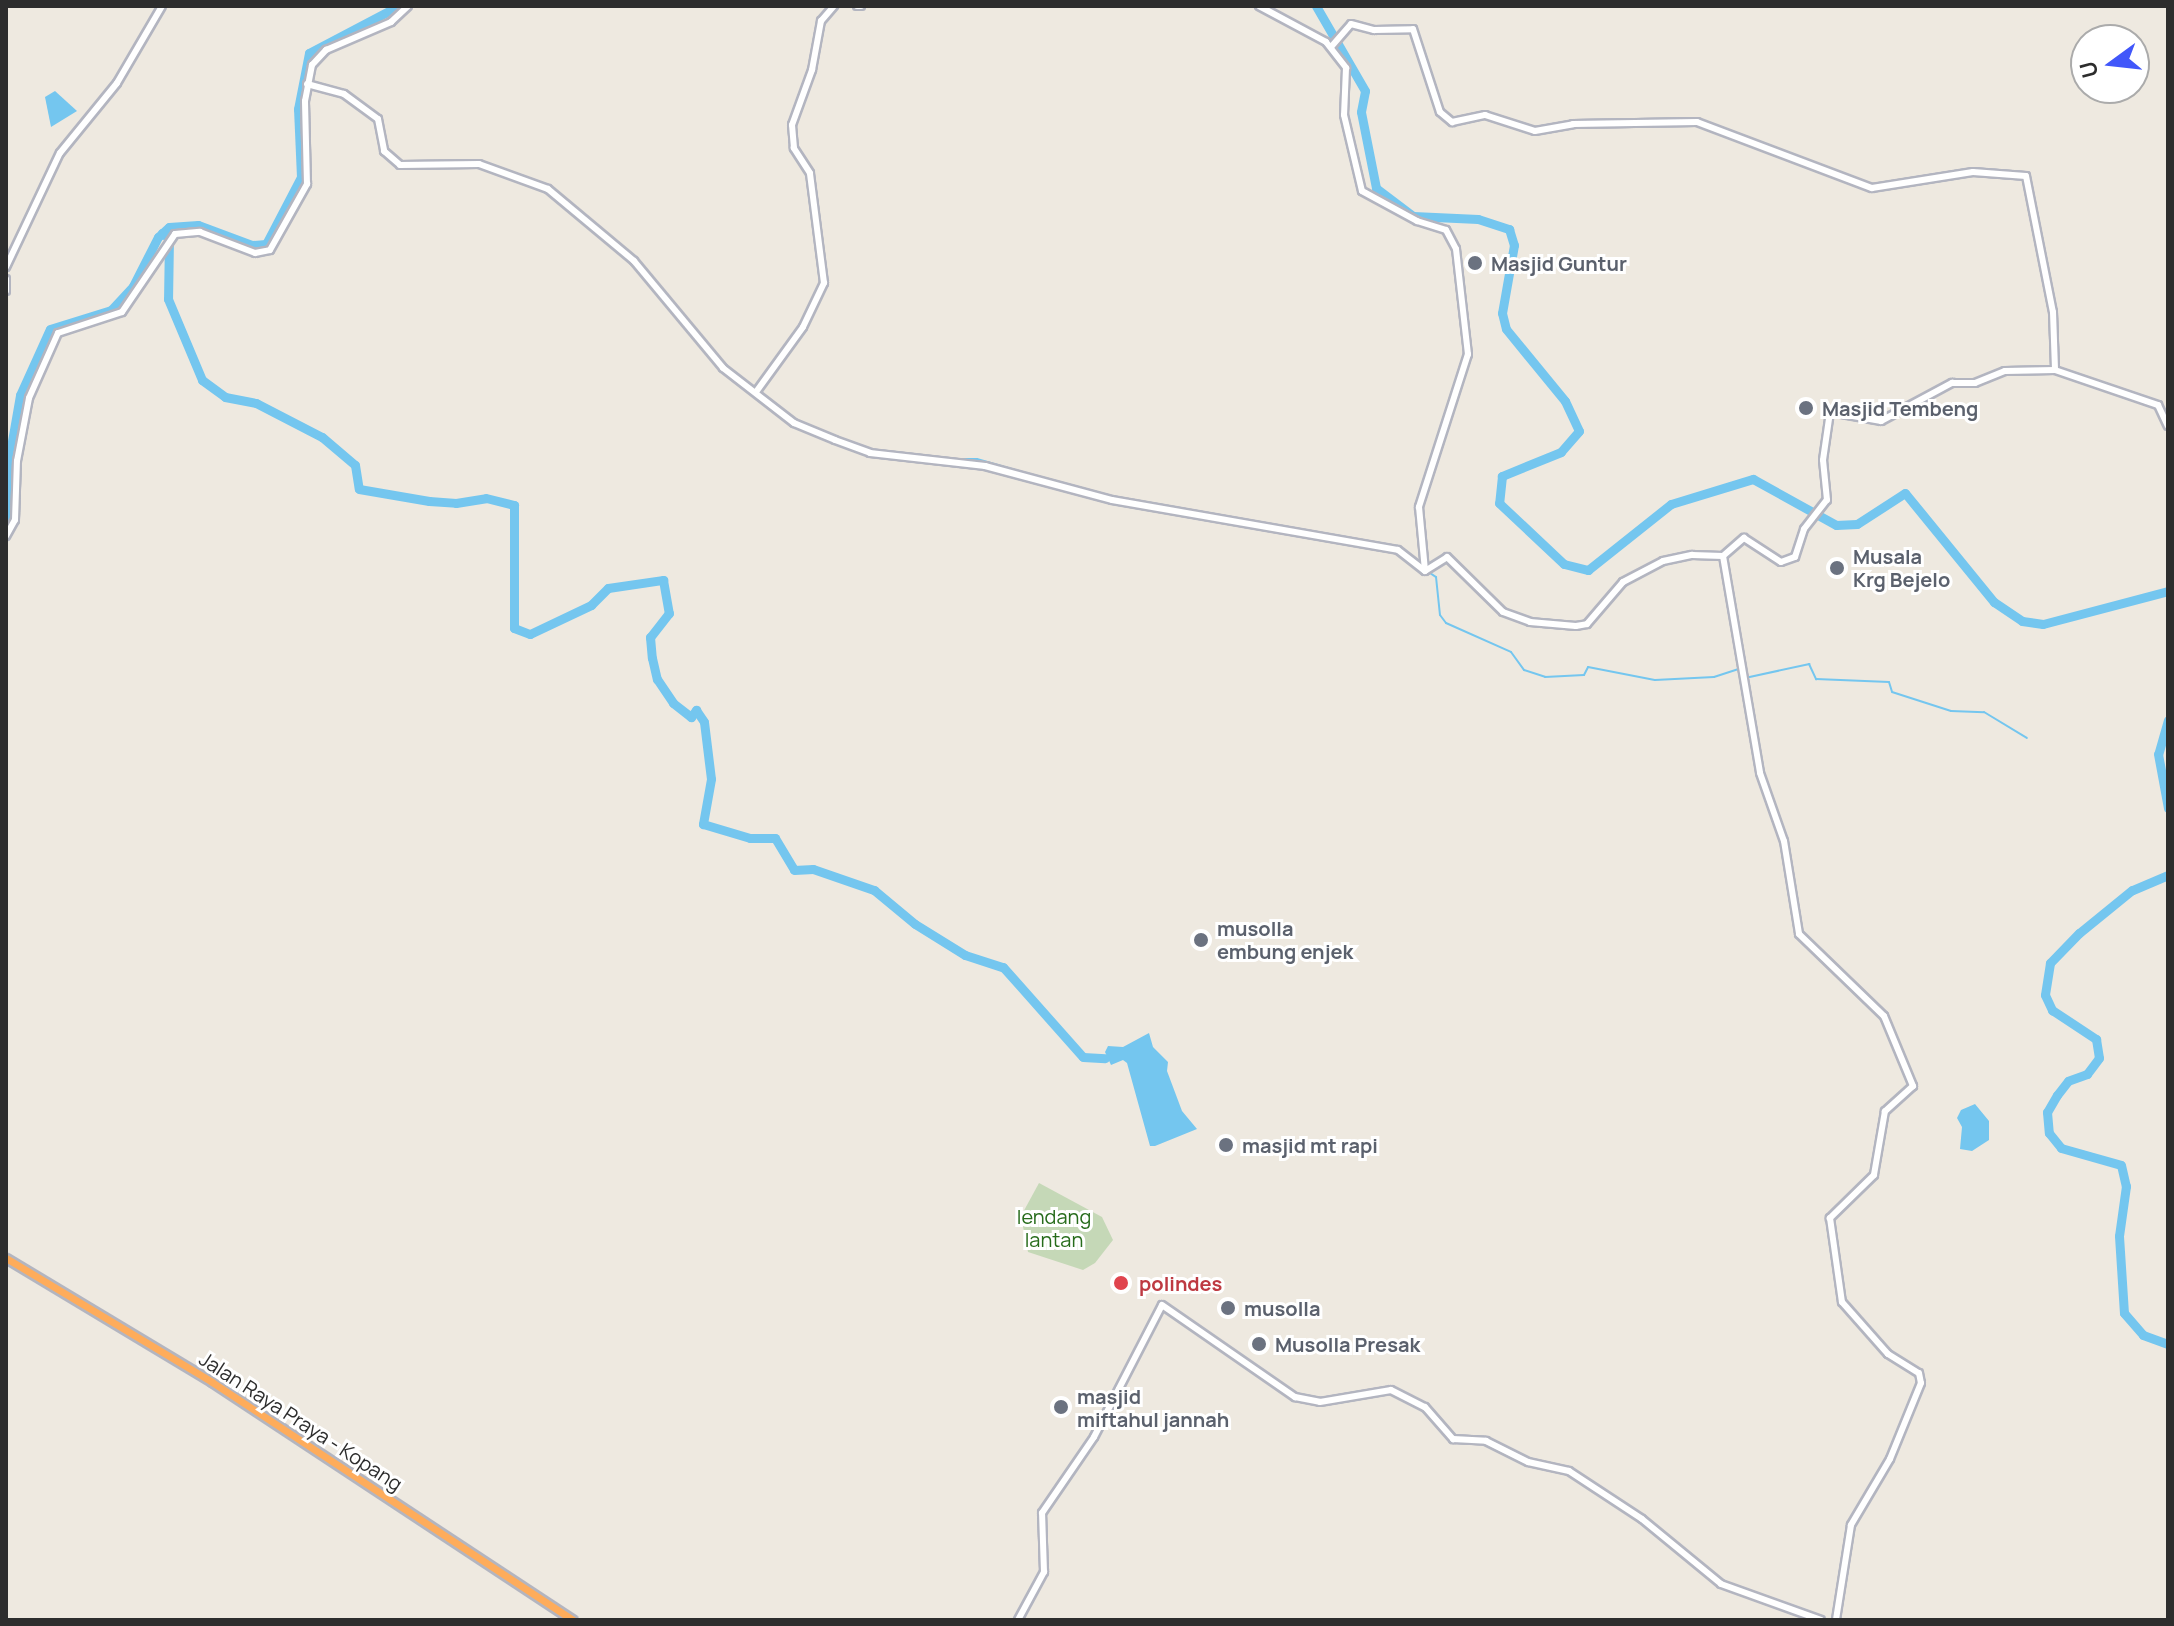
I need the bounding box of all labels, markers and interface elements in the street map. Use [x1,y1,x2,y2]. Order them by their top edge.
north arrow [2070,24,2150,104]
text: U [2072,58,2105,81]
place label: Masjid Guntur [1491,251,1627,275]
marker: Masjid Guntur [1466,254,1484,272]
place label: Masjid Tembeng [1822,396,1978,420]
marker: Masjid Tembeng [1797,399,1815,417]
place label: Musala Krg Bejelo [1853,544,1950,591]
marker: Musala Krg Bejelo [1828,559,1846,577]
place label: musolla embung enjek [1217,916,1353,963]
marker: musolla embung enjek [1192,931,1210,949]
place label: masjid mt rapi [1242,1133,1378,1157]
marker: masjid mt rapi [1217,1136,1235,1154]
park label: lendang lantan [1017,1204,1091,1251]
place label: polindes [1139,1271,1222,1295]
marker: polindes [1110,1272,1132,1294]
place label: musolla [1244,1296,1320,1320]
marker: musolla [1219,1299,1237,1317]
place label: Musolla Presak [1275,1332,1420,1356]
marker: Musolla Presak [1250,1335,1268,1353]
street label: Jalan Raya Praya - Kopang [195,1346,407,1496]
place label: masjid miftahul jannah [1077,1384,1229,1431]
marker: masjid miftahul jannah [1052,1398,1070,1416]

